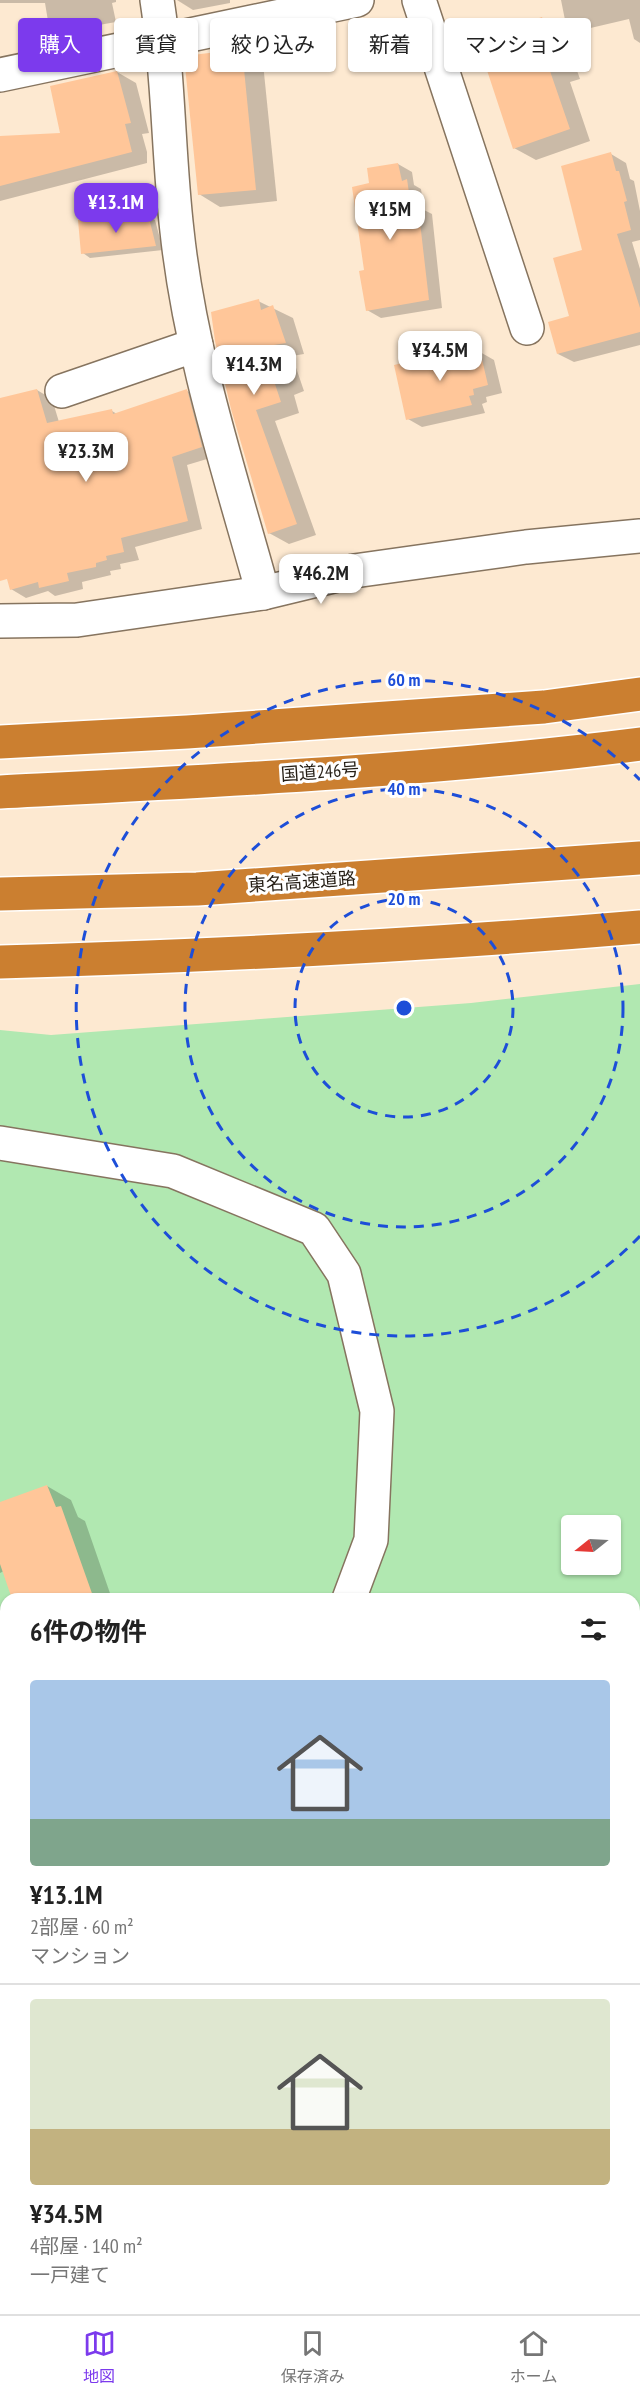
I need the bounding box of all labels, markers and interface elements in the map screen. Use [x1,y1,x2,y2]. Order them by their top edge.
chip: 購入 [18,18,102,72]
chip: 賃貸 [114,18,198,72]
chip: 絞り込み [210,18,336,72]
chip: 新着 [348,18,432,72]
chip: マンション [444,18,591,72]
pin: ¥13.1M [67,183,165,234]
text: ¥13.1M [88,189,144,215]
pin: ¥15M [354,190,426,241]
text: ¥15M [369,196,411,222]
pin: ¥34.5M [391,331,489,382]
text: ¥34.5M [412,337,468,363]
pin: ¥14.3M [205,345,303,396]
text: ¥14.3M [226,351,282,377]
pin: ¥23.3M [37,432,135,483]
text: ¥23.3M [58,438,114,464]
pin: ¥46.2M [272,554,370,605]
text: ¥46.2M [293,560,349,586]
text: 60 m [388,668,420,691]
street label: 国道246号 [280,757,360,786]
text: 40 m [388,777,420,800]
street label: 東名高速道路 [247,866,357,897]
text: 20 m [388,887,420,910]
centre of rings [394,998,414,1018]
north arrow [561,1515,621,1575]
map controls [561,1515,621,1575]
icon: filters [577,1613,610,1646]
text: 6件の物件 [30,1615,146,1648]
icon: home [266,1719,374,1827]
text: ¥13.1M [30,1878,103,1911]
text: 2部屋 · 60 m² [30,1914,134,1940]
text: マンション [30,1943,130,1969]
icon: home [266,2038,374,2146]
text: ¥34.5M [30,2197,103,2230]
text: 4部屋 · 140 m² [30,2233,143,2259]
text: 一戸建て [30,2262,110,2288]
tab: 地図 [83,2327,116,2387]
tab: 保存済み [281,2327,345,2387]
tab: ホーム [510,2327,557,2387]

